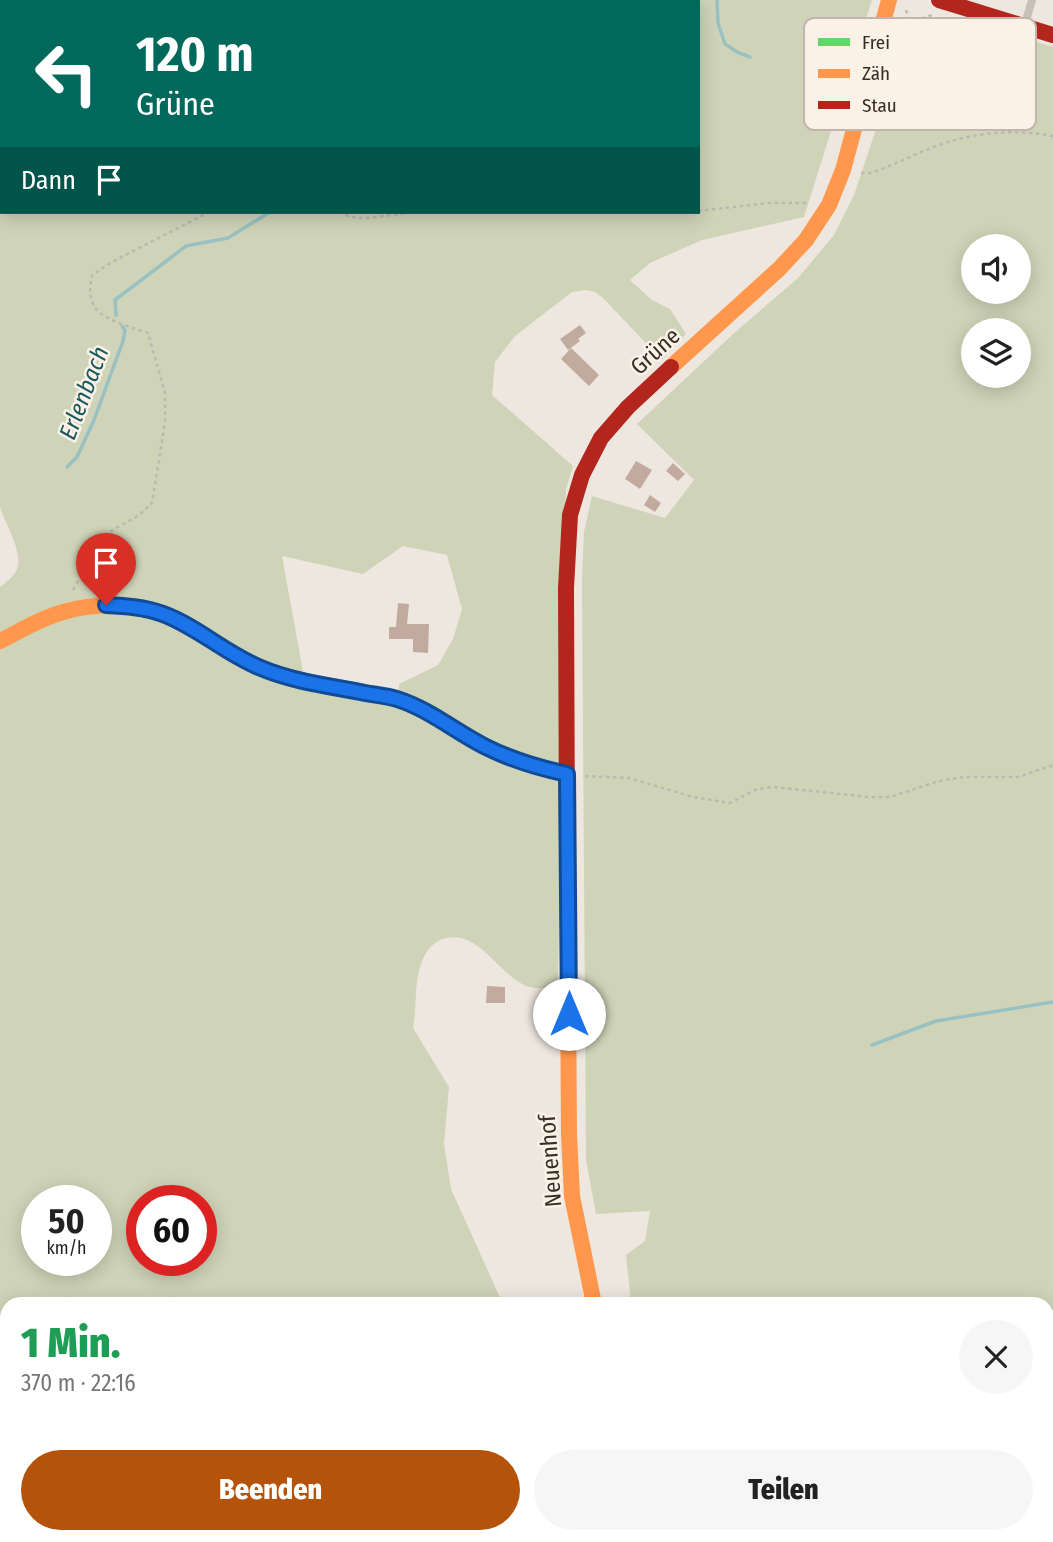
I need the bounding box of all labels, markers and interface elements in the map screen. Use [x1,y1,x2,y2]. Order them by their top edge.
legend [804,18,1036,130]
text: 120 m [136,25,254,84]
icon: left [21,28,112,119]
text: Frei [862,31,890,54]
text: Zäh [862,62,890,85]
text: Grüne [136,85,215,123]
text: Stau [862,94,897,117]
icon: arrive [90,161,128,199]
text: Dann [21,165,76,196]
map controls [961,234,1031,388]
button: sound [961,234,1031,304]
button: layers [961,318,1031,388]
street label: Grüne [625,322,685,380]
water label: Erlenbach [53,342,115,444]
pin [76,533,136,605]
icon: arrive [87,544,125,582]
position arrow [532,977,606,1051]
street label: Neuenhof [533,1112,567,1208]
speed limit sign: 60 [126,1185,217,1276]
text: 50 [48,1200,85,1242]
text: km/h [46,1237,87,1259]
text: 1 Min. [21,1318,121,1368]
button: close [959,1320,1033,1394]
text: 370 m · 22:16 [21,1369,136,1397]
button: Beenden [21,1450,520,1530]
button: Teilen [534,1450,1033,1530]

